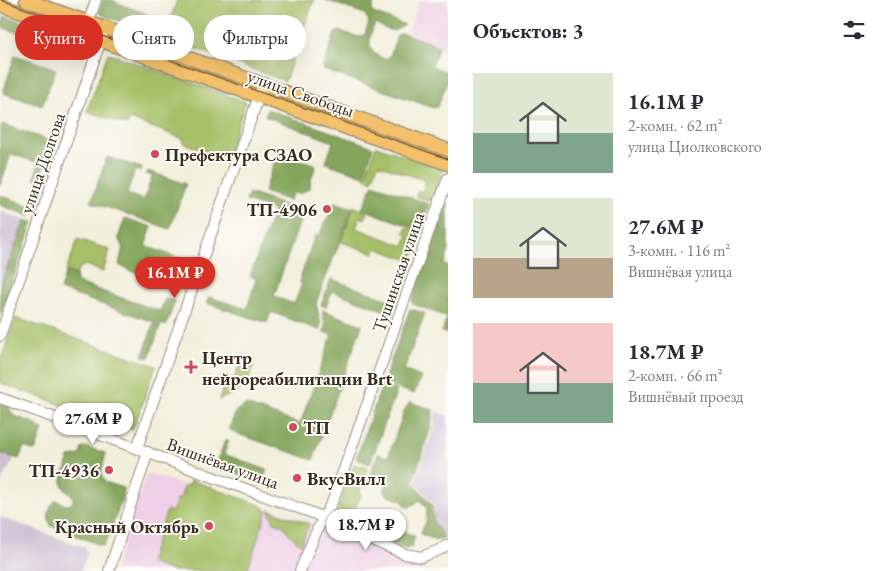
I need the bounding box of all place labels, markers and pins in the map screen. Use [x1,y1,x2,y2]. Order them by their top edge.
place label: Префектура СЗАО [165,143,312,166]
marker: Префектура СЗАО [149,148,161,160]
place label: ТП-4906 [246,198,317,221]
marker: ТП-4906 [321,203,333,215]
pin: 16.1M ₽ [129,256,221,299]
place label: Центр нейрореабилитации Brt [202,346,392,390]
marker: Центр нейрореабилитации Brt [184,360,198,374]
pin: 27.6M ₽ [47,402,139,445]
place label: ТП [303,416,330,439]
marker: ТП [287,421,299,433]
place label: ТП-4936 [28,459,99,482]
marker: ТП-4936 [103,464,115,476]
place label: ВкусВилл [307,467,386,490]
marker: ВкусВилл [291,472,303,484]
pin: 18.7M ₽ [320,508,412,551]
place label: Красный Октябрь [55,515,199,538]
marker: Красный Октябрь [203,520,215,532]

